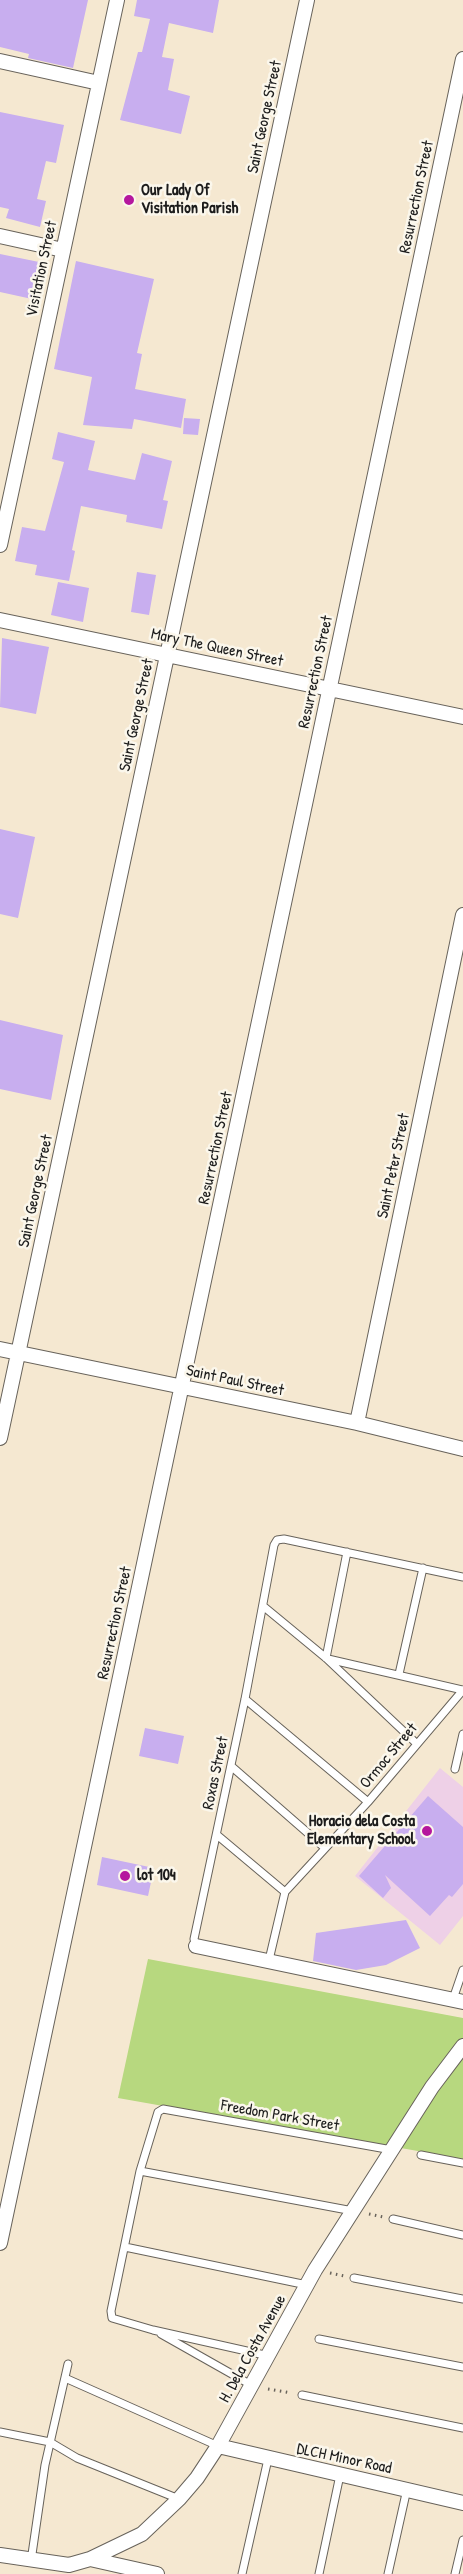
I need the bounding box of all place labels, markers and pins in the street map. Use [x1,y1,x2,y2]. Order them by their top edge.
place label: Our Lady Of Visitation Parish [141,181,238,219]
marker: Our Lady Of Visitation Parish [122,193,136,207]
place label: Horacio dela Costa Elementary School [307,1812,415,1850]
marker: Horacio dela Costa Elementary School [420,1824,434,1838]
place label: lot 104 [137,1866,176,1886]
marker: lot 104 [118,1869,132,1883]

